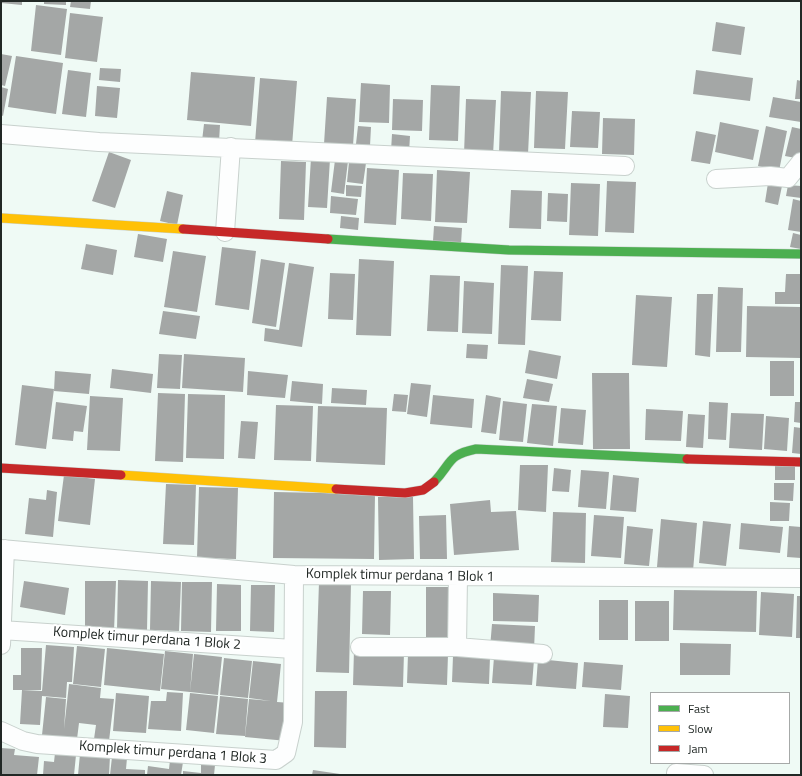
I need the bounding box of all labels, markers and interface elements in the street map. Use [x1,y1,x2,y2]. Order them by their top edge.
street label: Komplek timur perdana 1 Blok 1 [306,566,494,586]
street label: Komplek timur perdana 1 Blok 2 [52,624,242,654]
legend [650,692,790,764]
text: Fast [688,699,710,718]
text: Slow [688,719,713,738]
street label: Komplek timur perdana 1 Blok 3 [78,738,268,768]
text: Jam [688,739,708,758]

